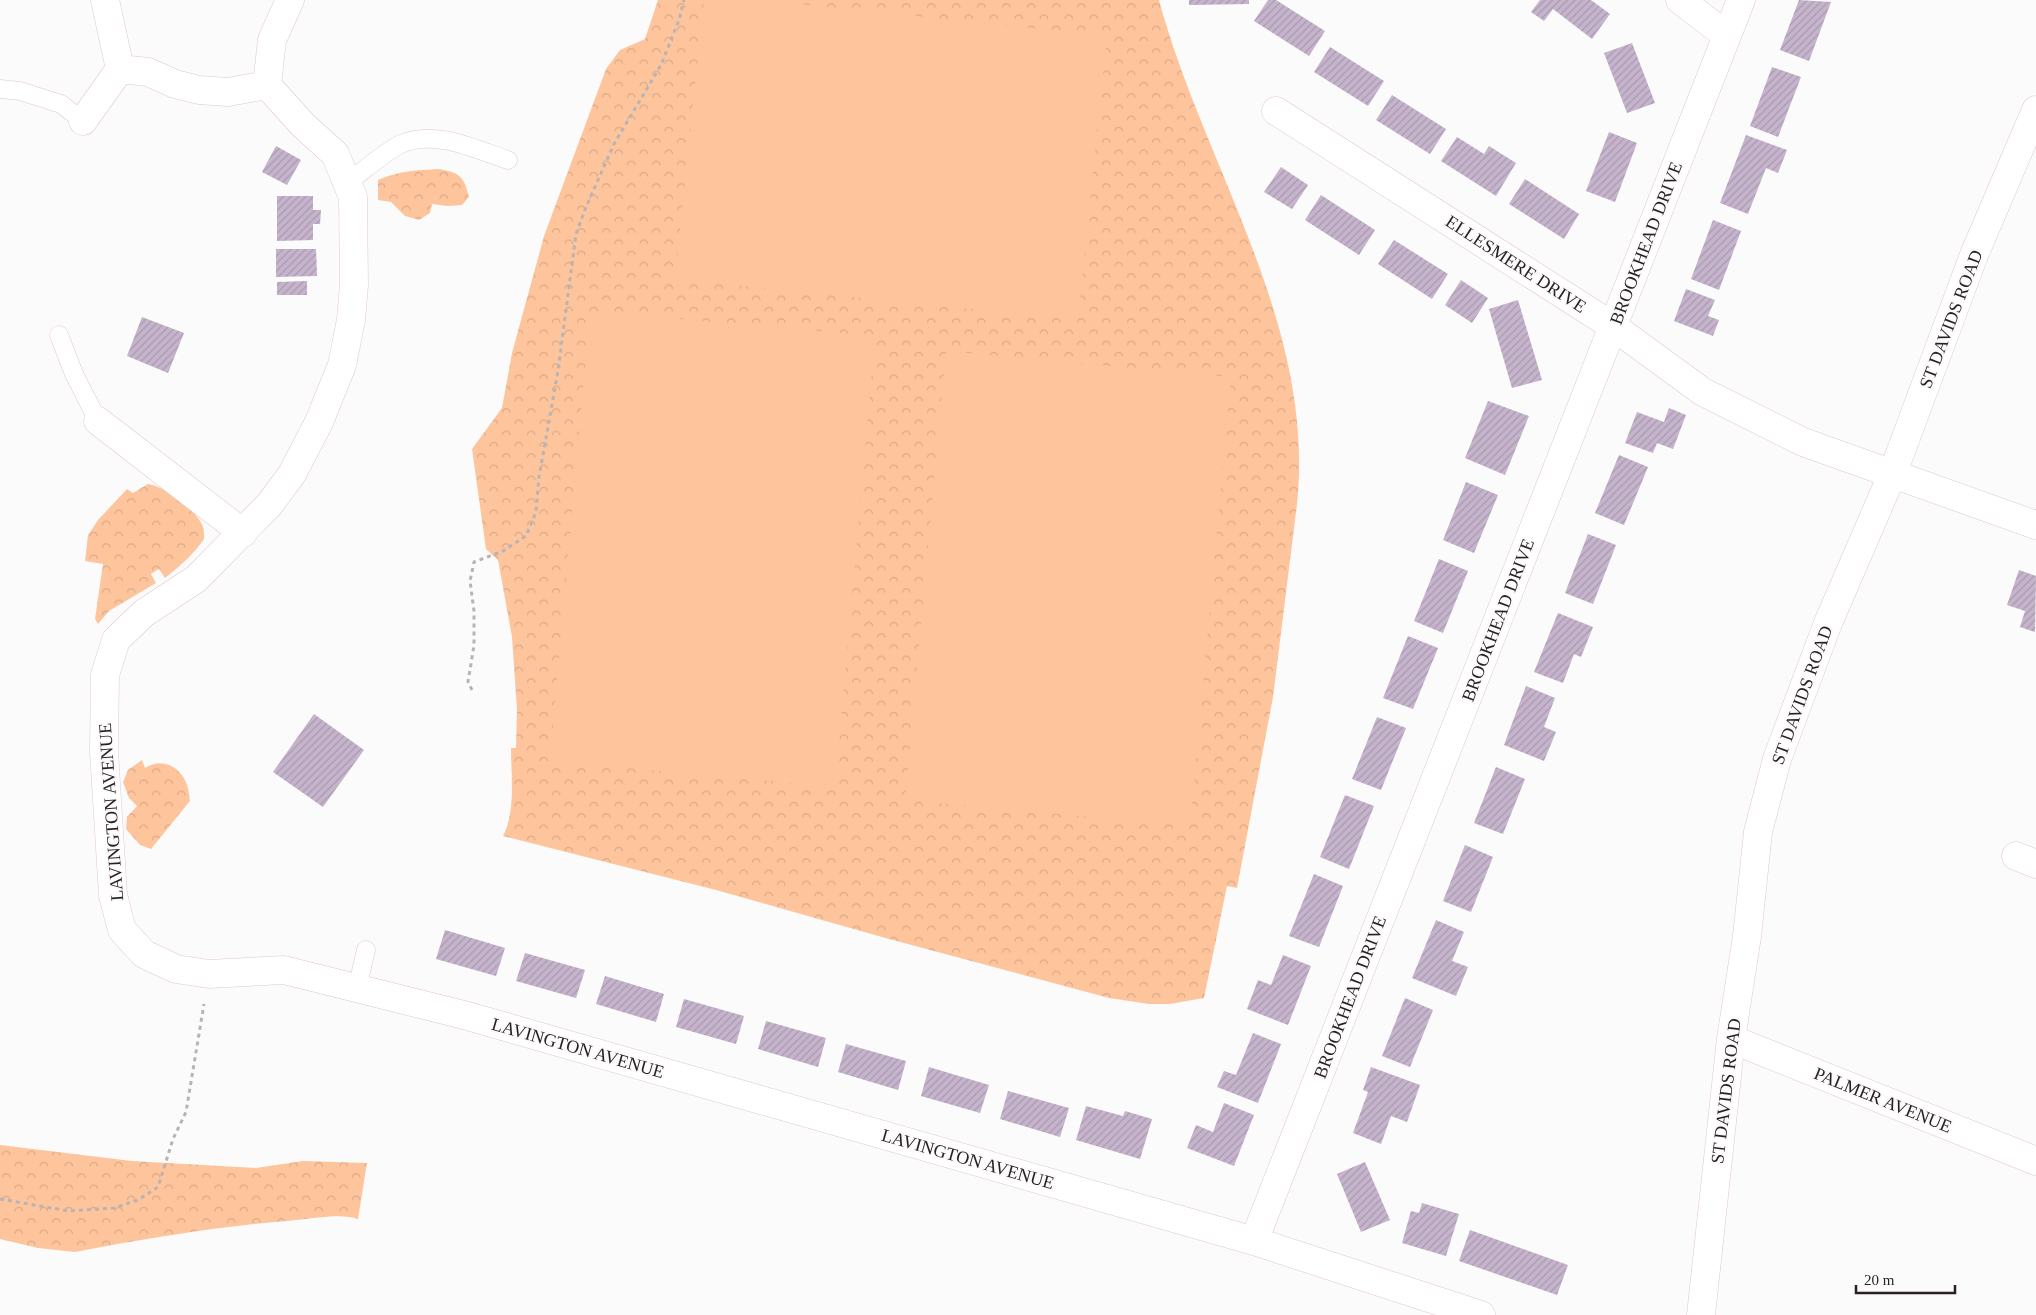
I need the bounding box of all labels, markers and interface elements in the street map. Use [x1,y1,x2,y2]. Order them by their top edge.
street label: BROOKHEAD DRIVE [1606,159,1686,327]
street label: ELLESMERE DRIVE [1442,211,1590,317]
street label: ST DAVIDS ROAD [1915,247,1987,391]
street label: BROOKHEAD DRIVE [1458,536,1538,704]
street label: ST DAVIDS ROAD [1768,623,1836,767]
street label: LAVINGTON AVENUE [95,722,127,902]
street label: BROOKHEAD DRIVE [1310,913,1390,1081]
street label: LAVINGTON AVENUE [489,1014,667,1082]
street label: ST DAVIDS ROAD [1707,1017,1745,1165]
street label: PALMER AVENUE [1811,1063,1955,1137]
street label: LAVINGTON AVENUE [879,1125,1057,1193]
scale bar [1856,1262,1955,1294]
text: 20 m [1864,1272,1895,1288]

